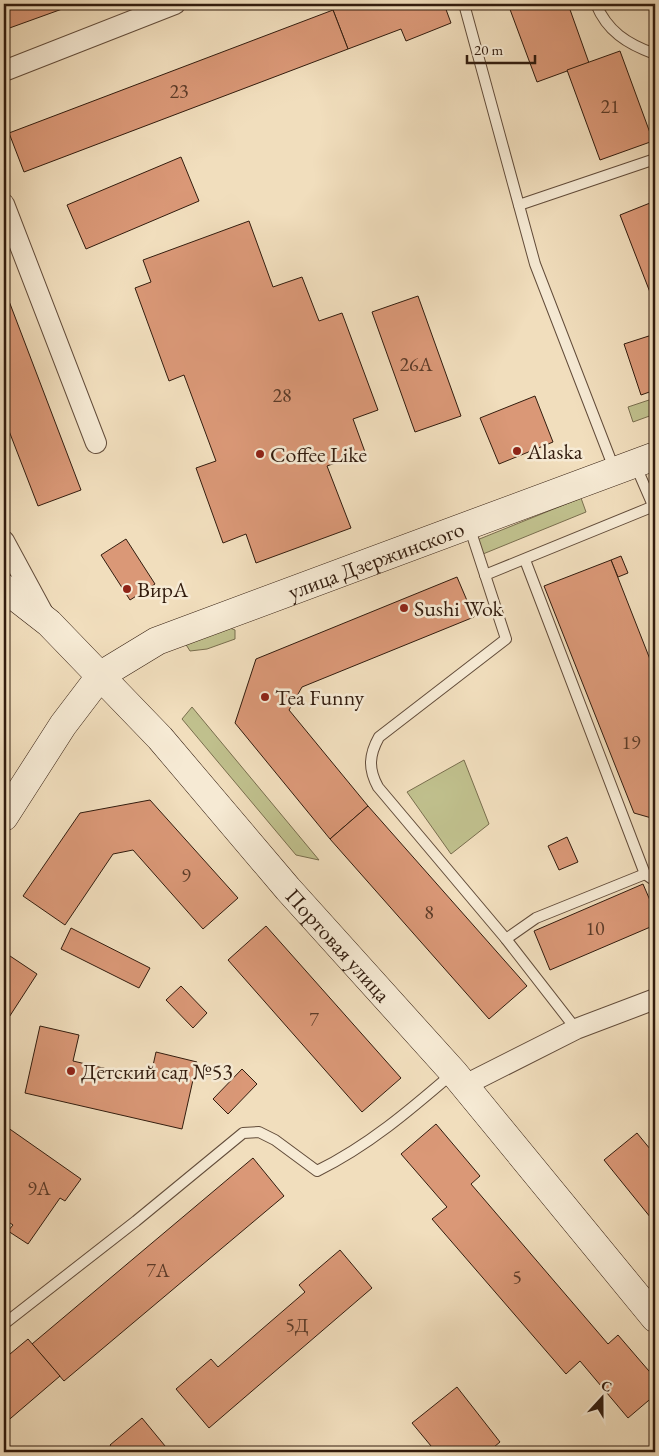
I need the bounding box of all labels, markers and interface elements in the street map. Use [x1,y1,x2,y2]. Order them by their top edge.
scale bar [467,32,534,64]
text: 20 m [474,40,503,59]
house number: 23 [169,78,189,104]
house number: 21 [600,93,620,119]
house number: 26А [399,351,433,377]
house number: 28 [272,382,292,408]
place label: Alaska [526,437,583,466]
place label: Coffee Like [270,440,368,469]
marker: Alaska [511,445,523,457]
marker: Coffee Like [254,448,266,460]
street label: улица Дзержинского [284,514,468,606]
place label: ВирА [137,575,189,604]
marker: ВирА [121,583,133,595]
place label: Sushi Wok [414,594,504,623]
marker: Sushi Wok [398,602,410,614]
place label: Tea Funny [275,683,364,712]
marker: Tea Funny [259,691,271,703]
house number: 19 [621,729,641,755]
house number: 9 [181,862,191,888]
street label: Портовая улица [279,882,397,1009]
house number: 8 [424,899,434,925]
house number: 10 [585,915,605,941]
house number: 7 [309,1006,319,1032]
place label: Детский сад №53 [81,1057,233,1086]
marker: Детский сад №53 [65,1065,77,1077]
house number: 9А [27,1175,51,1201]
house number: 7А [146,1257,170,1283]
house number: 5 [512,1264,522,1290]
house number: 5Д [285,1312,309,1338]
north arrow [576,1374,626,1424]
text: С [599,1376,615,1396]

